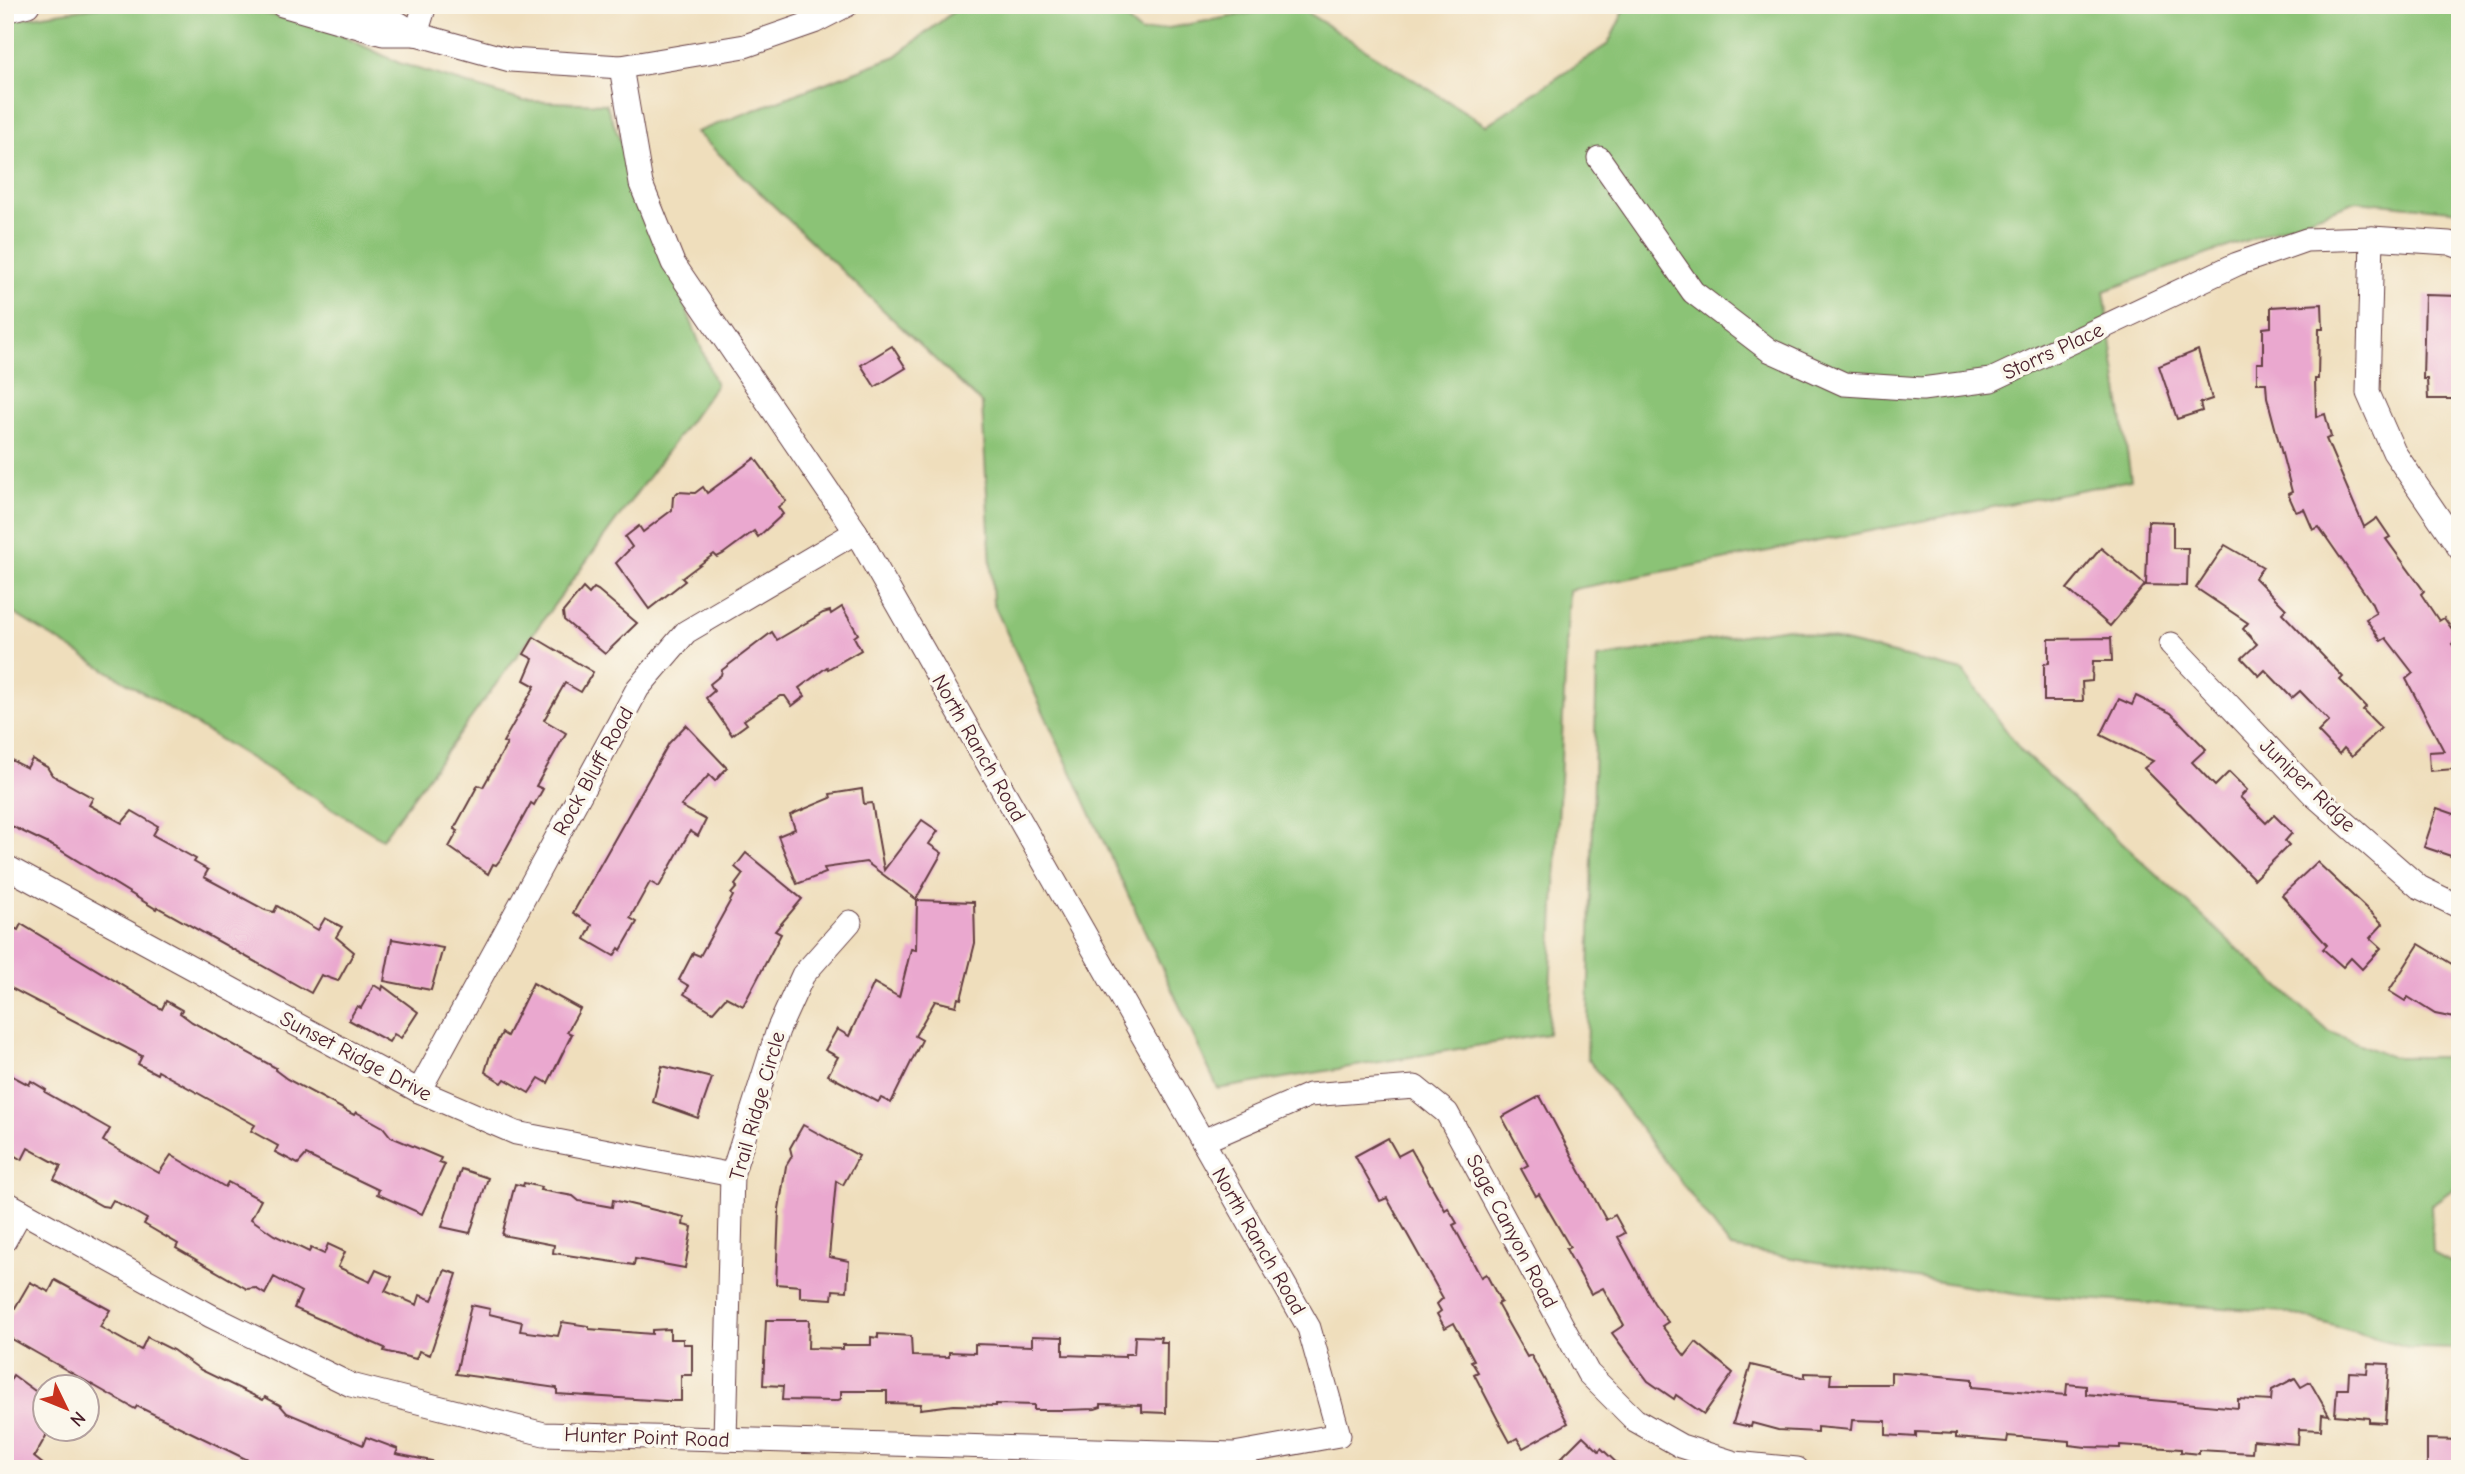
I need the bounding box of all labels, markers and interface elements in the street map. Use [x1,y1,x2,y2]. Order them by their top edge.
street label: Storrs Place [1999,317,2107,385]
street label: North Ranch Road [927,670,1031,826]
street label: Rock Bluff Road [548,703,638,839]
street label: Juniper Ridge [2255,733,2361,837]
street label: Sunset Ridge Drive [276,1006,436,1106]
street label: Trail Ridge Circle [724,1029,790,1183]
street label: Sage Canyon Road [1461,1150,1563,1312]
street label: North Ranch Road [1207,1163,1311,1319]
north arrow [32,1372,102,1442]
text: N [65,1407,90,1431]
street label: Hunter Point Road [564,1422,730,1452]

